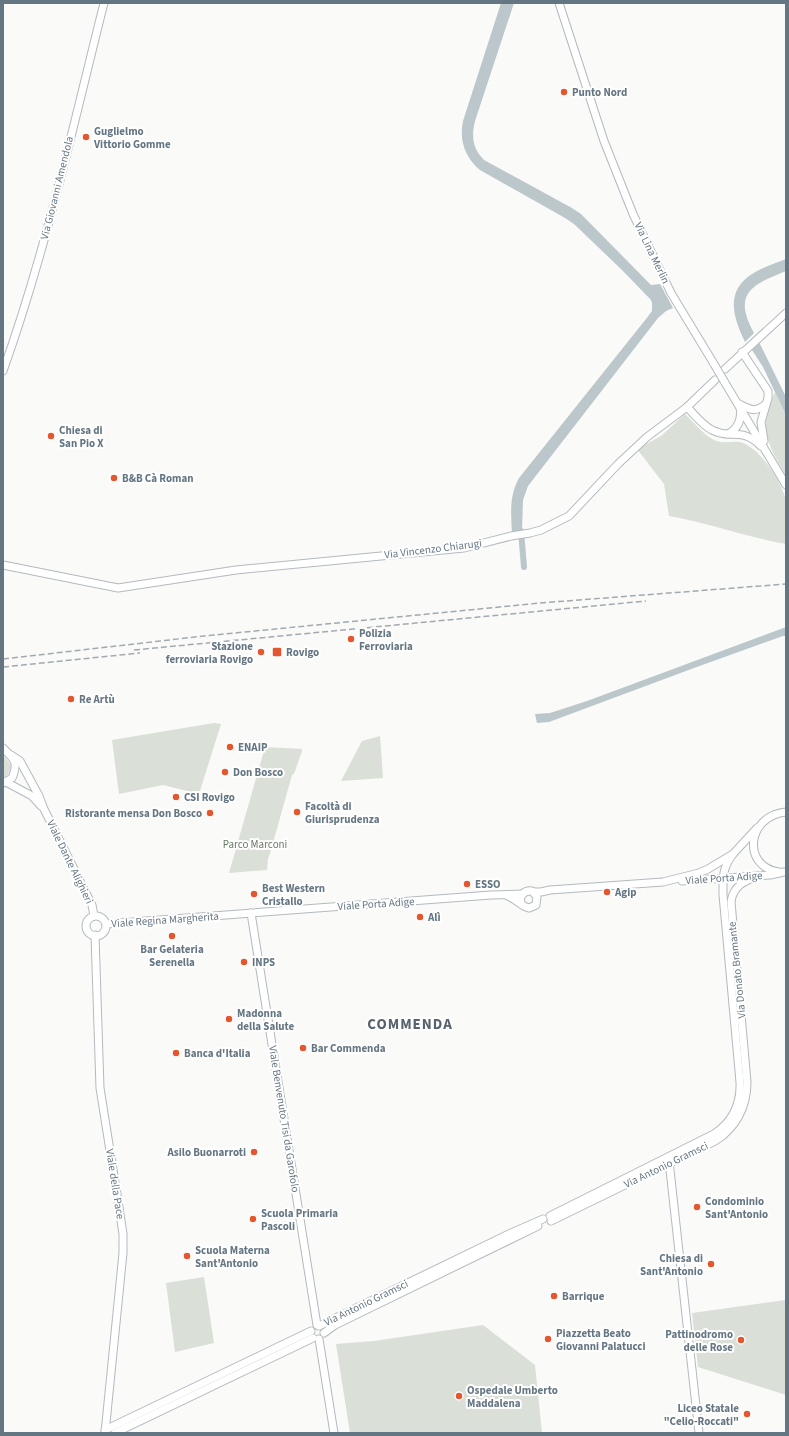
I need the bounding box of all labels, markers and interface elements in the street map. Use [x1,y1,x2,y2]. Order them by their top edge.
place label: Punto Nord [572,85,627,100]
marker: Punto Nord [559,87,569,97]
place label: Guglielmo Vittorio Gomme [93,124,171,152]
marker: Guglielmo Vittorio Gomme [81,132,91,142]
street label: Via Giovanni Amendola [37,135,77,241]
street label: Via Lina Merlin [631,220,673,286]
place label: Chiesa di San Pio X [59,423,104,451]
marker: Chiesa di San Pio X [46,431,56,441]
place label: B&B Cà Roman [122,471,194,486]
marker: B&B Cà Roman [109,473,119,483]
street label: Via Vincenzo Chiarugi [383,536,483,562]
place label: Polizia Ferroviaria [359,626,413,654]
marker: Polizia Ferroviaria [346,634,356,644]
place label: Stazione ferroviaria Rovigo [166,639,253,667]
place label: Rovigo [286,645,319,660]
marker: Rovigo [271,646,283,658]
marker: Stazione ferroviaria Rovigo [256,647,266,657]
place label: Re Artù [79,692,115,707]
marker: Re Artù [66,694,76,704]
place label: ENAIP [238,740,268,755]
marker: ENAIP [225,742,235,752]
place label: Don Bosco [233,765,283,780]
marker: Don Bosco [220,767,230,777]
place label: CSI Rovigo [184,790,235,805]
marker: CSI Rovigo [171,792,181,802]
place label: Facoltà di Giurisprudenza [305,799,380,827]
place label: Ristorante mensa Don Bosco [65,806,202,821]
marker: Facoltà di Giurisprudenza [292,807,302,817]
marker: Ristorante mensa Don Bosco [205,808,215,818]
street label: Viale Dante Alighieri [43,818,97,906]
park label: Parco Marconi [223,837,287,852]
street label: Viale Porta Adige [685,868,763,888]
place label: ESSO [475,877,501,892]
marker: ESSO [462,879,472,889]
place label: Best Western Cristallo [262,881,325,909]
place label: Agip [614,885,637,900]
marker: Agip [602,887,612,897]
marker: Best Western Cristallo [249,889,259,899]
street label: Viale Porta Adige [337,894,415,914]
street label: Viale Regina Margherita [111,909,219,931]
place label: Alì [427,910,441,925]
marker: Alì [415,912,425,922]
street label: Via Donato Bramante [724,920,750,1019]
marker: Bar Gelateria Serenella [167,931,177,941]
place label: Bar Gelateria Serenella [140,942,204,970]
place label: INPS [252,955,275,970]
marker: INPS [239,957,249,967]
place label: Madonna della Salute [237,1006,295,1034]
marker: Madonna della Salute [224,1014,234,1024]
district label: COMMENDA [367,1014,453,1035]
place label: Bar Commenda [311,1041,386,1056]
marker: Bar Commenda [298,1043,308,1053]
street label: Viale Benvenuto Tisi da Garofolo [265,1045,303,1193]
place label: Banca d'Italia [184,1046,251,1061]
marker: Banca d'Italia [171,1048,181,1058]
street label: Via Antonio Gramsci [621,1138,711,1192]
place label: Asilo Buonarroti [166,1145,246,1160]
marker: Asilo Buonarroti [249,1147,259,1157]
street label: Viale della Pace [102,1148,128,1221]
place label: Condominio Sant'Antonio [705,1194,768,1222]
marker: Condominio Sant'Antonio [692,1202,702,1212]
place label: Scuola Primaria Pascoli [261,1206,338,1234]
marker: Scuola Primaria Pascoli [248,1214,258,1224]
place label: Scuola Materna Sant'Antonio [195,1243,270,1271]
marker: Scuola Materna Sant'Antonio [182,1251,192,1261]
place label: Chiesa di Sant'Antonio [640,1251,703,1279]
marker: Chiesa di Sant'Antonio [706,1259,716,1269]
street label: Via Antonio Gramsci [321,1276,411,1330]
place label: Barrique [562,1289,605,1304]
marker: Barrique [549,1291,559,1301]
place label: Piazzetta Beato Giovanni Palatucci [556,1326,645,1354]
place label: Pattinodromo delle Rose [665,1327,733,1355]
marker: Piazzetta Beato Giovanni Palatucci [543,1334,553,1344]
marker: Pattinodromo delle Rose [736,1335,746,1345]
place label: Ospedale Umberto Maddalena [467,1383,558,1411]
marker: Ospedale Umberto Maddalena [454,1391,464,1401]
place label: Liceo Statale "Celio-Roccati" [664,1401,739,1429]
marker: Liceo Statale "Celio-Roccati" [742,1409,752,1419]

